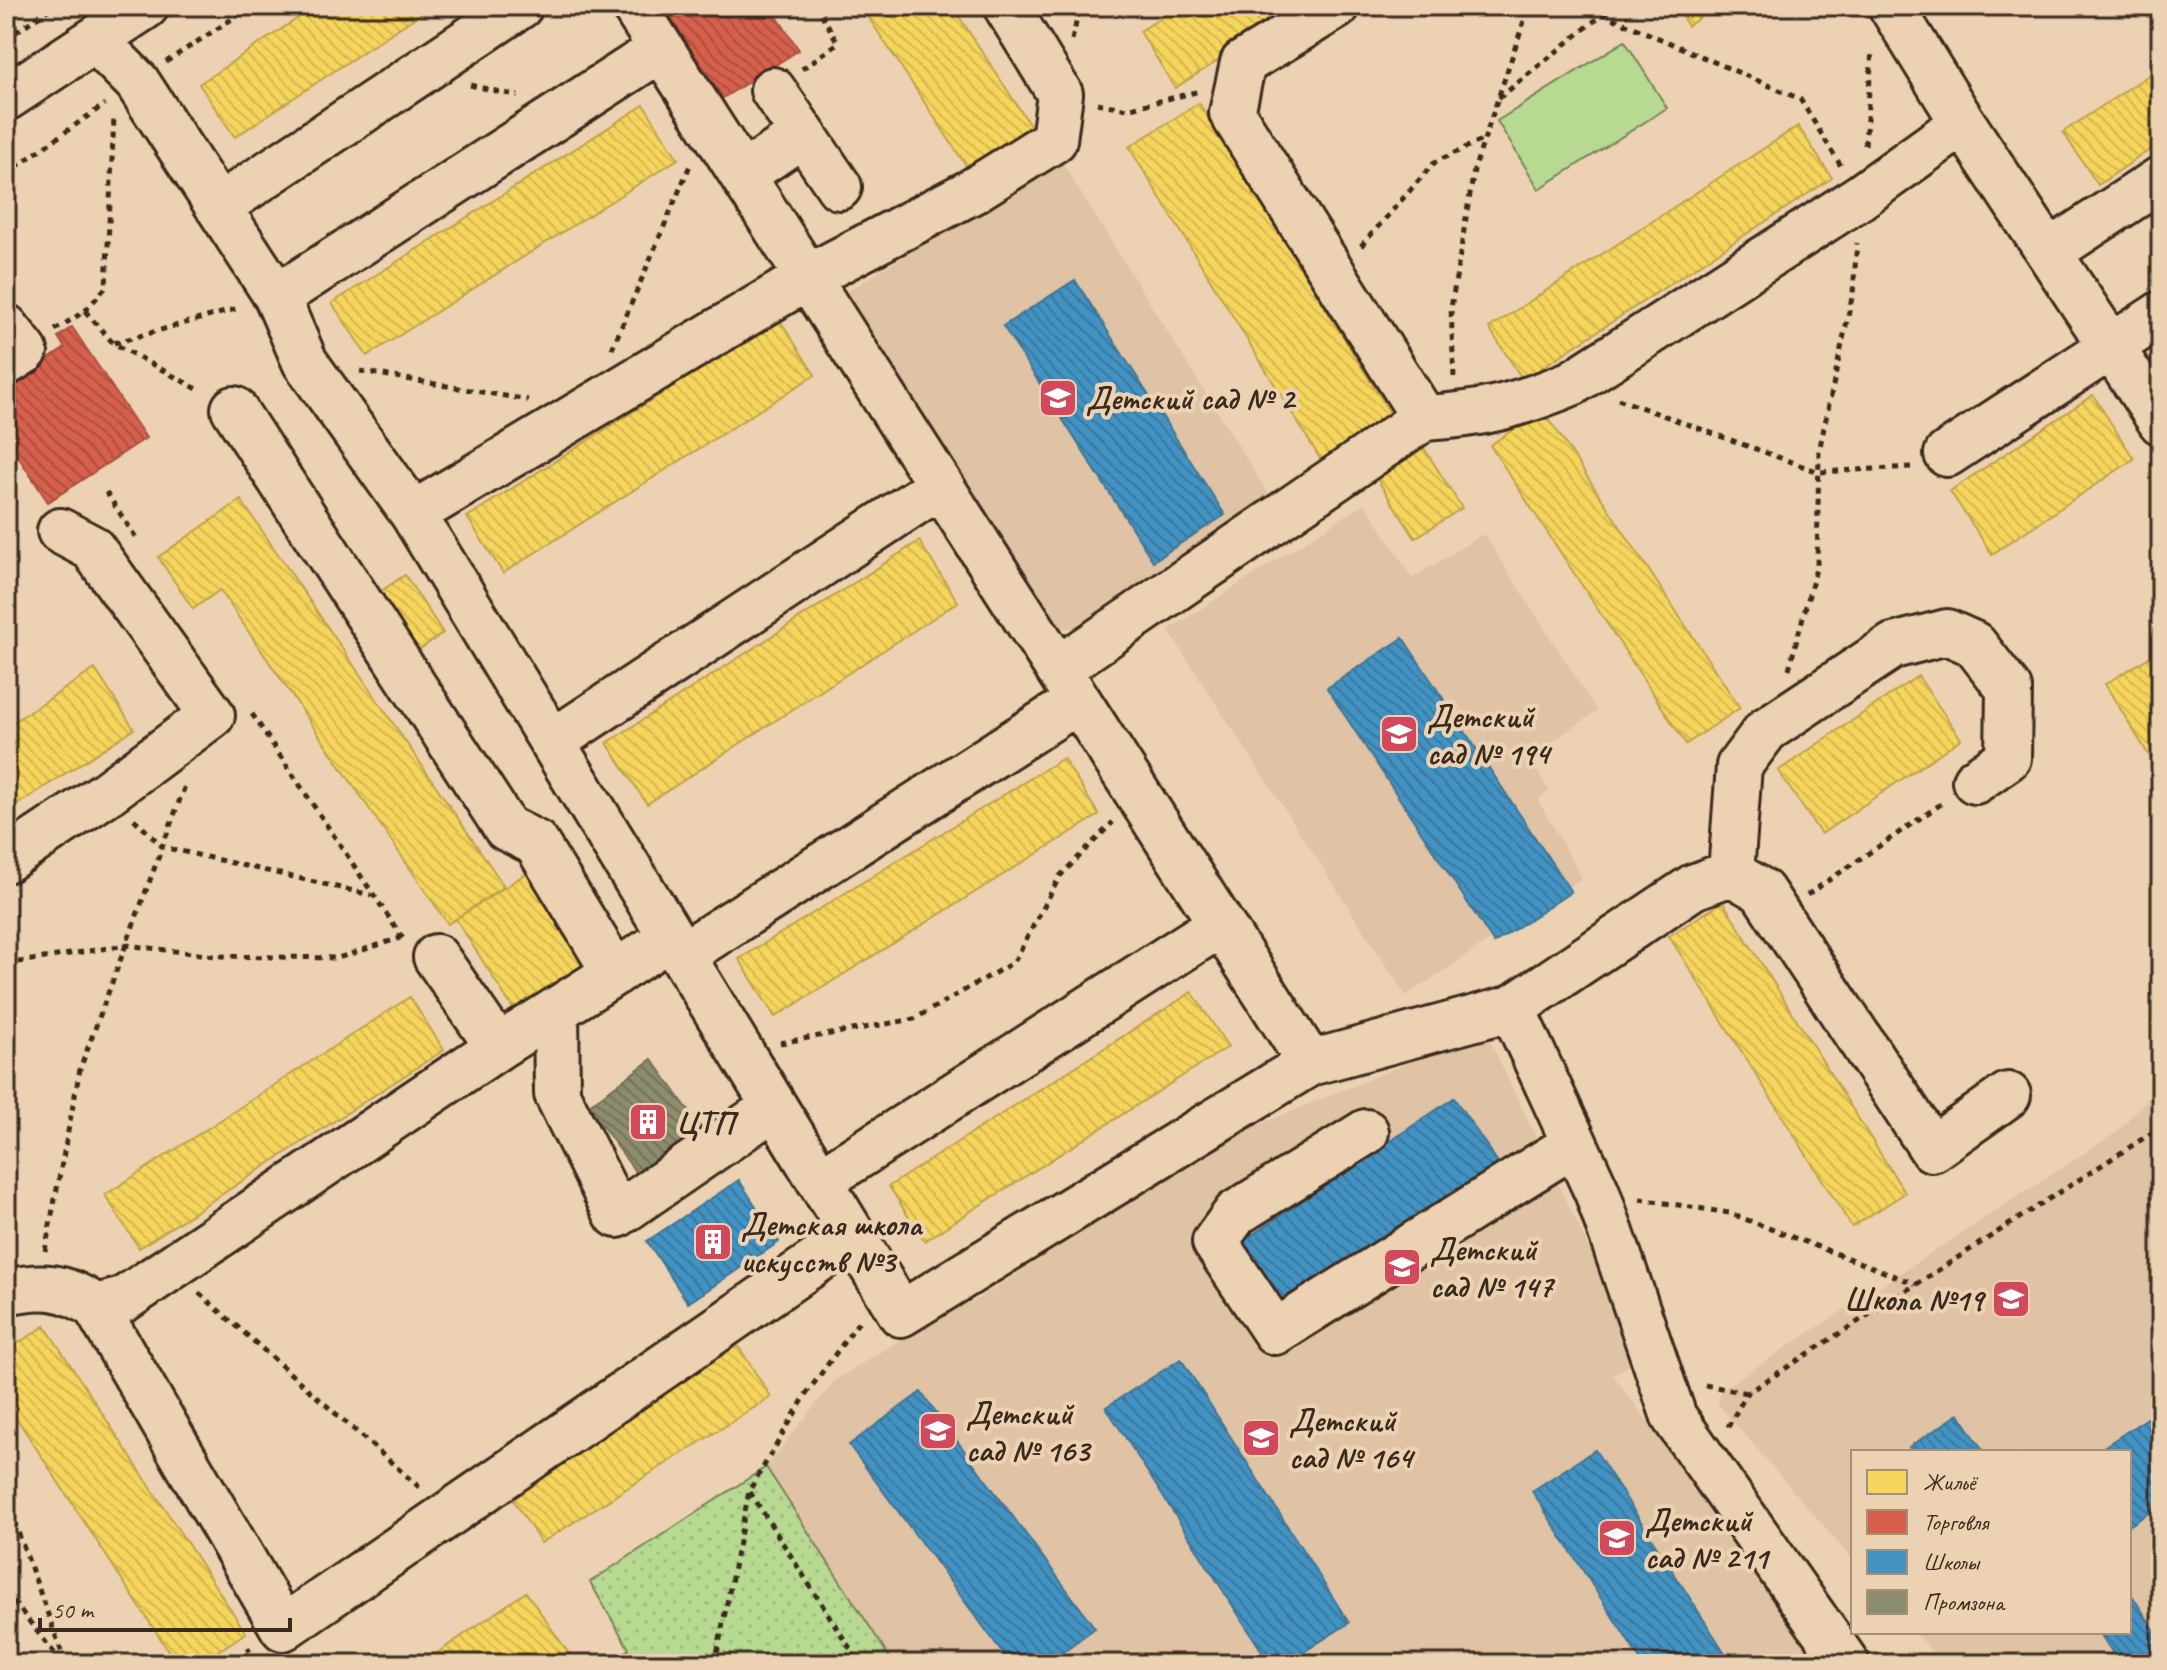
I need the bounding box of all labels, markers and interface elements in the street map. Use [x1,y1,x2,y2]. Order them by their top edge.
school or university icon: Детский сад № 2 [1037,377,1079,419]
place label: Детский сад № 2 [1086,378,1297,419]
place label: Детский сад № 194 [1427,696,1553,774]
school or university icon: Детский сад № 194 [1378,713,1420,755]
building icon: ЦТП [627,1101,669,1143]
place label: ЦТП [676,1102,740,1143]
place label: Детская школа искусств №3 [741,1204,923,1282]
building icon: Детская школа искусств №3 [692,1221,734,1263]
place label: Детский сад № 147 [1430,1229,1556,1307]
school or university icon: Детский сад № 147 [1381,1246,1423,1288]
school or university icon: Школа №19 [1990,1278,2032,1320]
place label: Школа №19 [1844,1279,1987,1320]
place label: Детский сад № 163 [966,1393,1092,1471]
place label: Детский сад № 164 [1289,1400,1416,1478]
school or university icon: Детский сад № 163 [917,1410,959,1452]
school or university icon: Детский сад № 164 [1240,1417,1282,1459]
legend [1851,1450,2131,1634]
text: Жильё [1923,1467,1978,1497]
place label: Детский сад № 211 [1645,1500,1771,1578]
text: Торговля [1923,1507,1990,1537]
school or university icon: Детский сад № 211 [1596,1517,1638,1559]
text: Школы [1923,1547,1981,1577]
scale bar [40,1582,290,1632]
text: Промзона [1923,1587,2006,1617]
text: 50 m [52,1595,95,1625]

